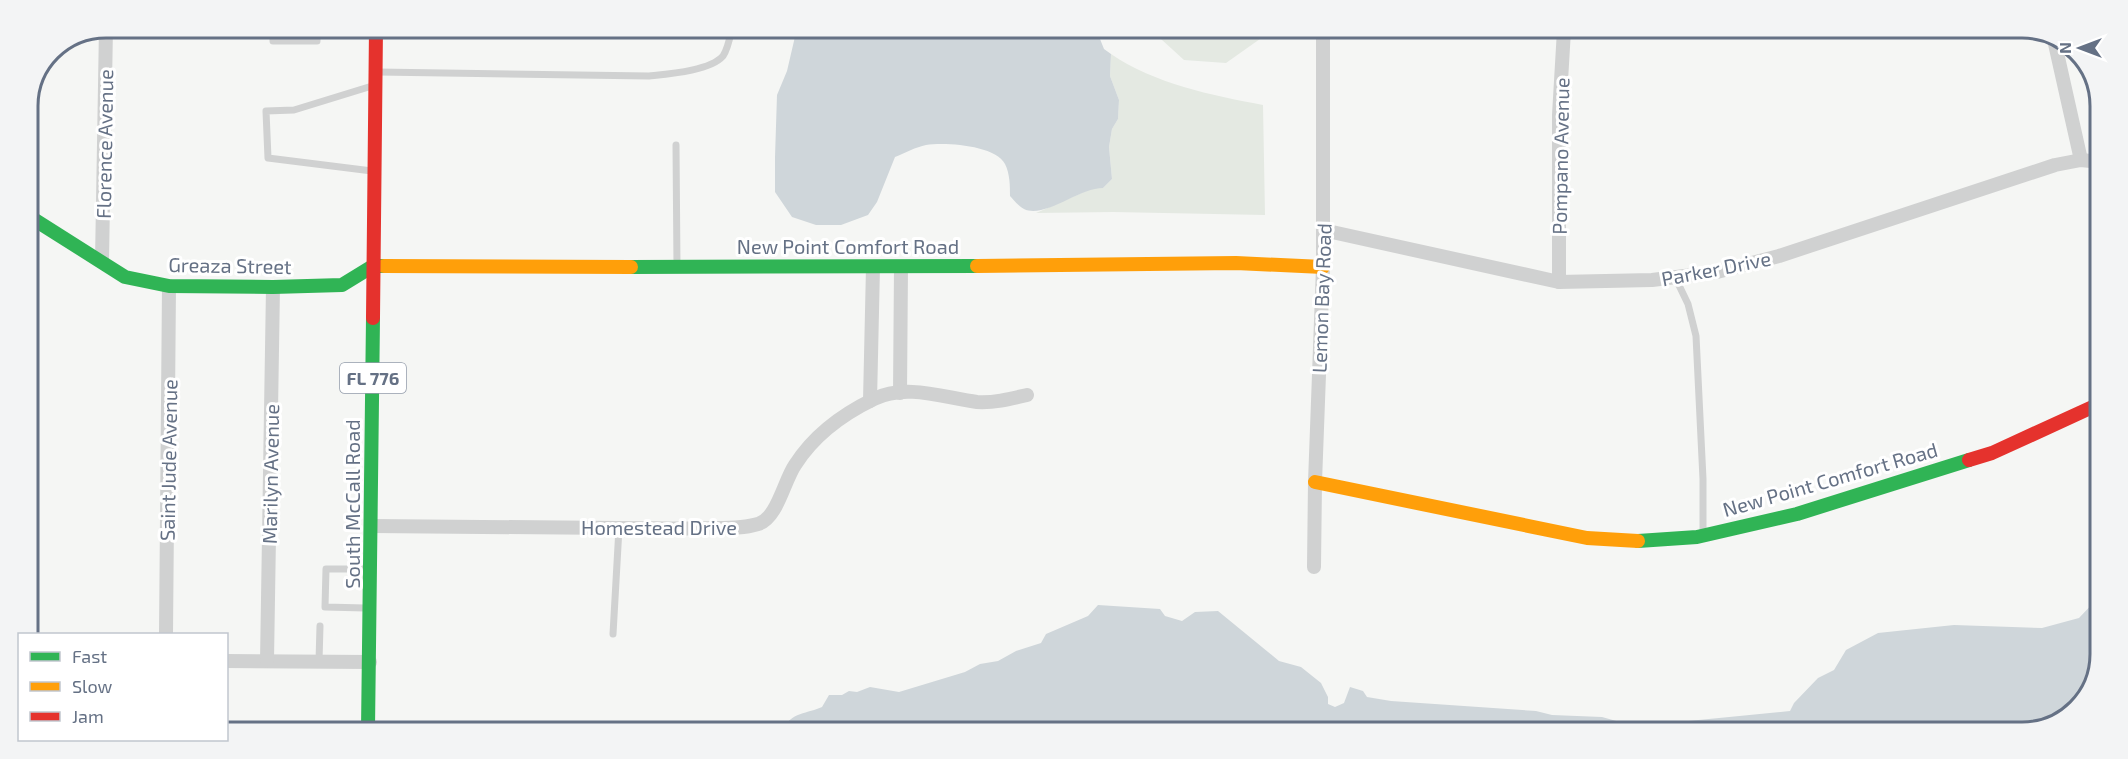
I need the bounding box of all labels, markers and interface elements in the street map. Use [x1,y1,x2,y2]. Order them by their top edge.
north arrow [2050,18,2110,78]
text: N [2055,42,2074,54]
street label: Florence Avenue [91,69,117,219]
street label: Pompano Avenue [1547,77,1573,235]
street label: Lemon Bay Road [1306,223,1336,373]
street label: New Point Comfort Road [737,234,959,258]
street label: Parker Drive [1659,246,1773,290]
street label: Greaza Street [168,252,292,278]
road number: FL 776 [340,363,406,393]
street label: Saint Jude Avenue [155,379,181,541]
street label: Marilyn Avenue [257,404,283,544]
street label: South McCall Road [340,419,364,589]
street label: New Point Comfort Road [1720,437,1940,521]
street label: Homestead Drive [581,515,737,539]
legend [18,633,228,741]
text: Fast [72,645,107,667]
text: Slow [72,675,113,697]
text: Jam [72,705,104,727]

